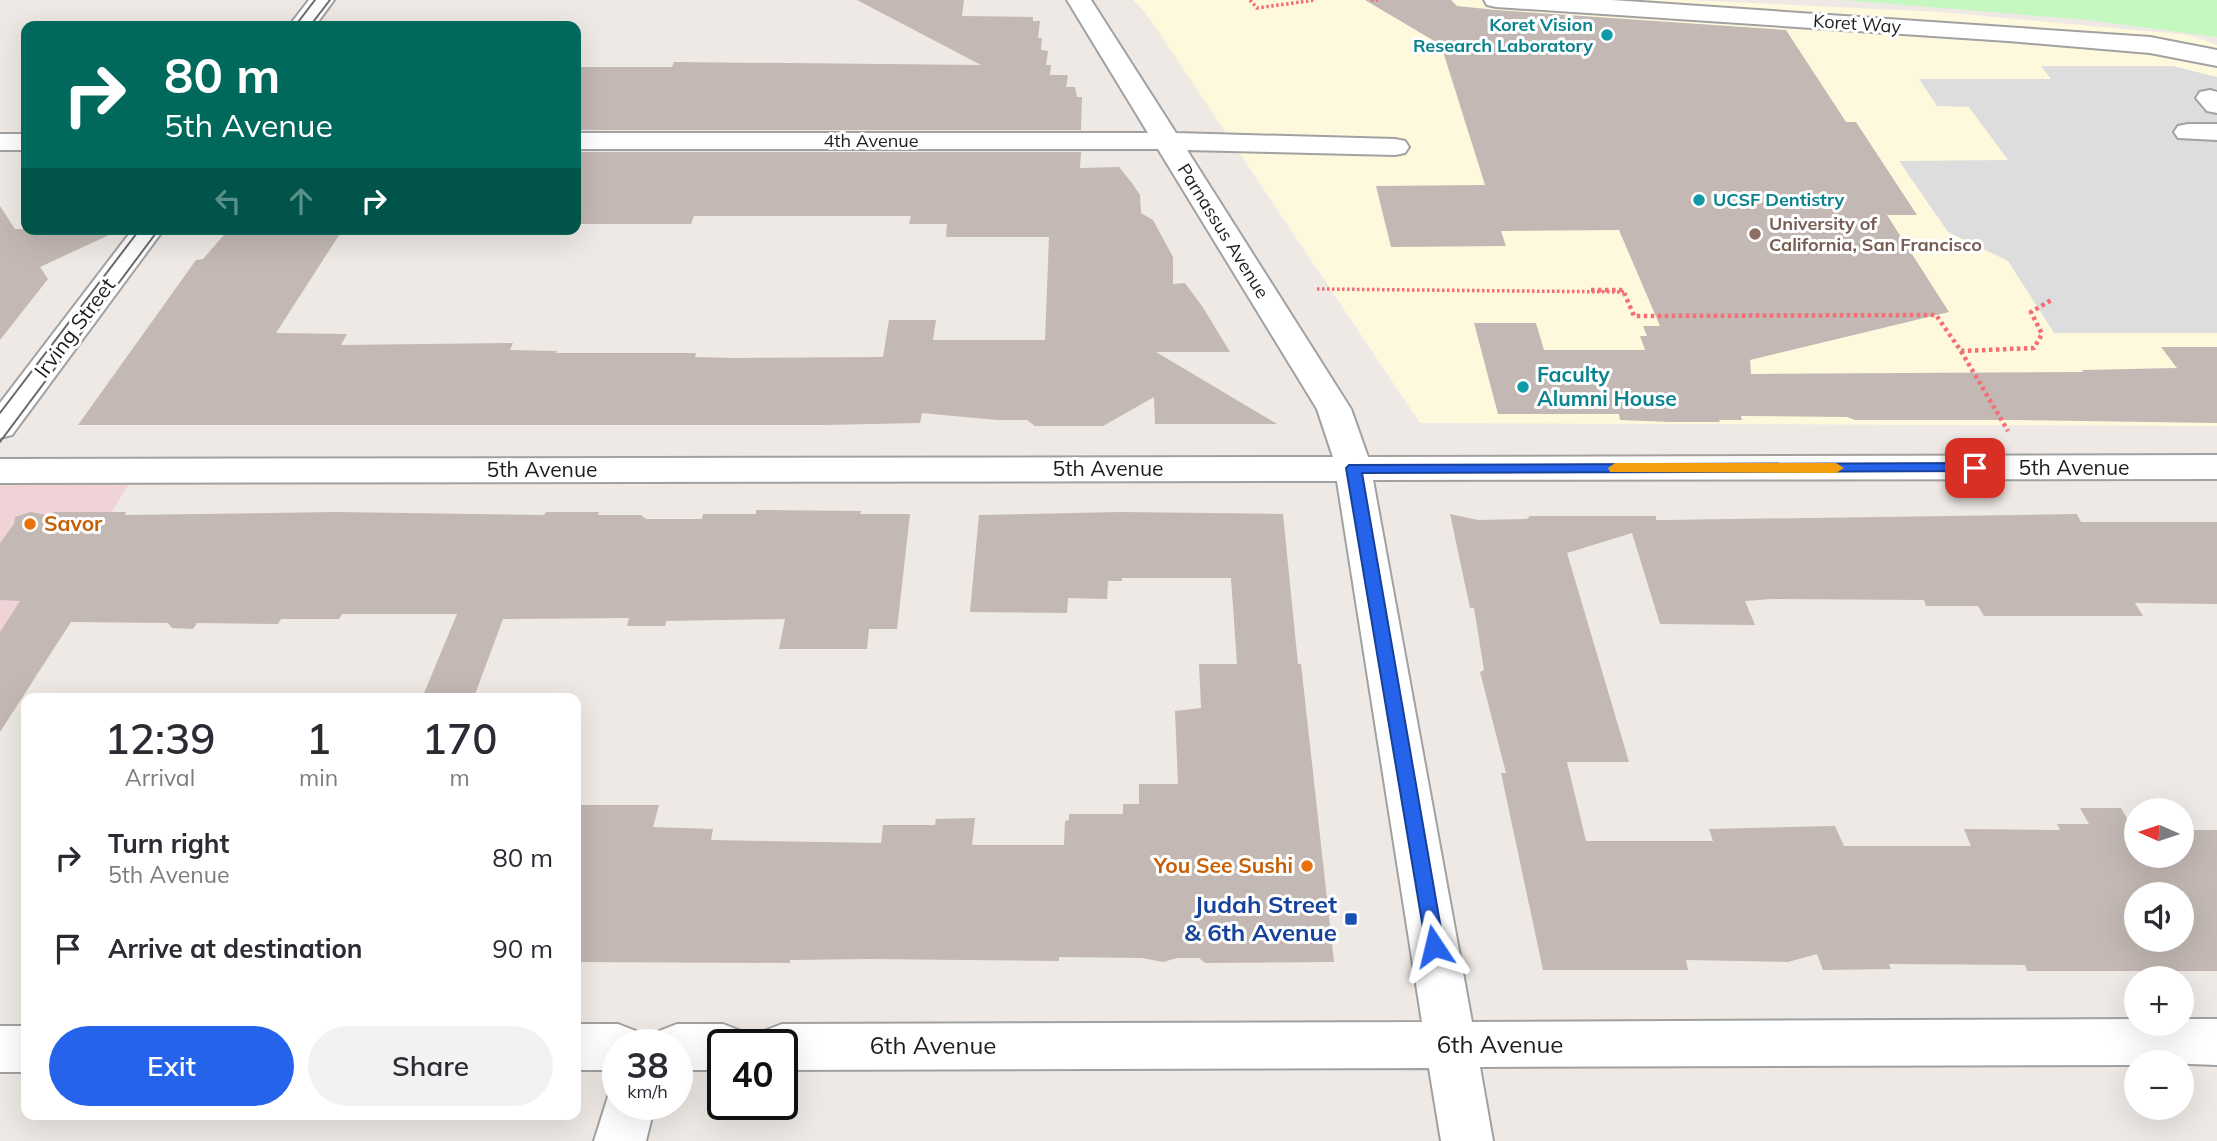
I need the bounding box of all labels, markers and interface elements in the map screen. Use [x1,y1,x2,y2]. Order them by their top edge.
street label: Koret Way [1812,9,1902,38]
place label: Koret Vision Research Laboratory [1413,13,1593,57]
marker: Koret Vision Research Laboratory [1599,27,1615,43]
text: 80 m [164,44,280,105]
icon: right [49,49,140,140]
text: 5th Avenue [164,105,333,145]
street label: 4th Avenue [823,129,919,152]
street label: Parnassus Avenue [1173,159,1274,302]
icon: left [209,182,247,220]
icon: ahead [282,182,320,220]
icon: right [355,182,393,220]
place label: UCSF Dentistry [1713,188,1845,211]
marker: UCSF Dentistry [1691,192,1707,208]
place label: University of California, San Francisco [1769,212,1982,256]
marker: University of California, San Francisco [1747,226,1763,242]
street label: Irving Street [28,272,120,382]
place label: Faculty Alumni House [1537,361,1677,411]
marker: Faculty Alumni House [1515,379,1531,395]
pin [1945,438,2005,498]
icon: arrive [1956,449,1994,487]
street label: 5th Avenue [2019,454,2129,480]
street label: 5th Avenue [1053,455,1163,481]
street label: 5th Avenue [487,456,597,482]
place label: Savor [44,510,103,536]
marker: Savor [22,516,38,532]
text: 12:39 [105,712,215,765]
text: 1 [306,712,331,765]
text: 170 [422,712,497,765]
text: Arrival [125,763,195,792]
text: min [299,763,338,792]
text: m [449,763,470,792]
north arrow [2124,798,2194,868]
map controls [2124,798,2194,1120]
text: Turn right [108,827,229,860]
icon: right [49,839,87,877]
text: 80 m [492,841,553,874]
place label: You See Sushi [1153,852,1293,878]
marker: You See Sushi [1299,858,1315,874]
text: 5th Avenue [108,860,229,889]
button: sound [2124,882,2194,952]
place label: Judah Street & 6th Avenue [1184,889,1337,947]
position arrow [1397,909,1471,983]
marker: Judah Street & 6th Avenue [1343,911,1359,927]
icon: arrive [49,930,87,968]
text: Arrive at destination [108,932,363,965]
text: 90 m [492,932,553,965]
button: + [2124,966,2194,1036]
button: Exit [49,1026,294,1106]
button: Share [308,1026,553,1106]
speed limit sign: 40 [707,1029,798,1120]
street label: 6th Avenue [1437,1029,1563,1059]
street label: 6th Avenue [870,1030,996,1060]
text: 38 [626,1043,669,1087]
button: − [2124,1050,2194,1120]
text: km/h [627,1080,668,1103]

